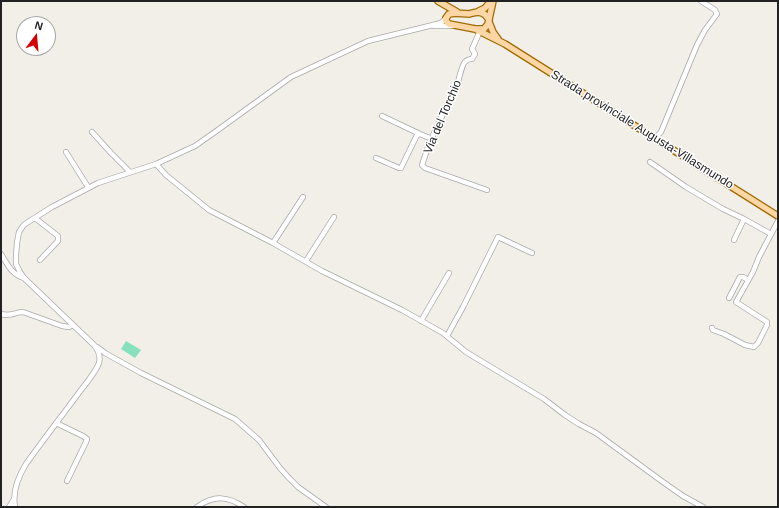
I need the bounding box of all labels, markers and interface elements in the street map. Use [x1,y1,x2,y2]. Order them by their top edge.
north arrow [16,16,56,56]
text: N [34,19,45,32]
street label: Strada provinciale Augusta-Villasmundo [548,68,736,192]
street label: Via del Torchio [421,78,465,156]

